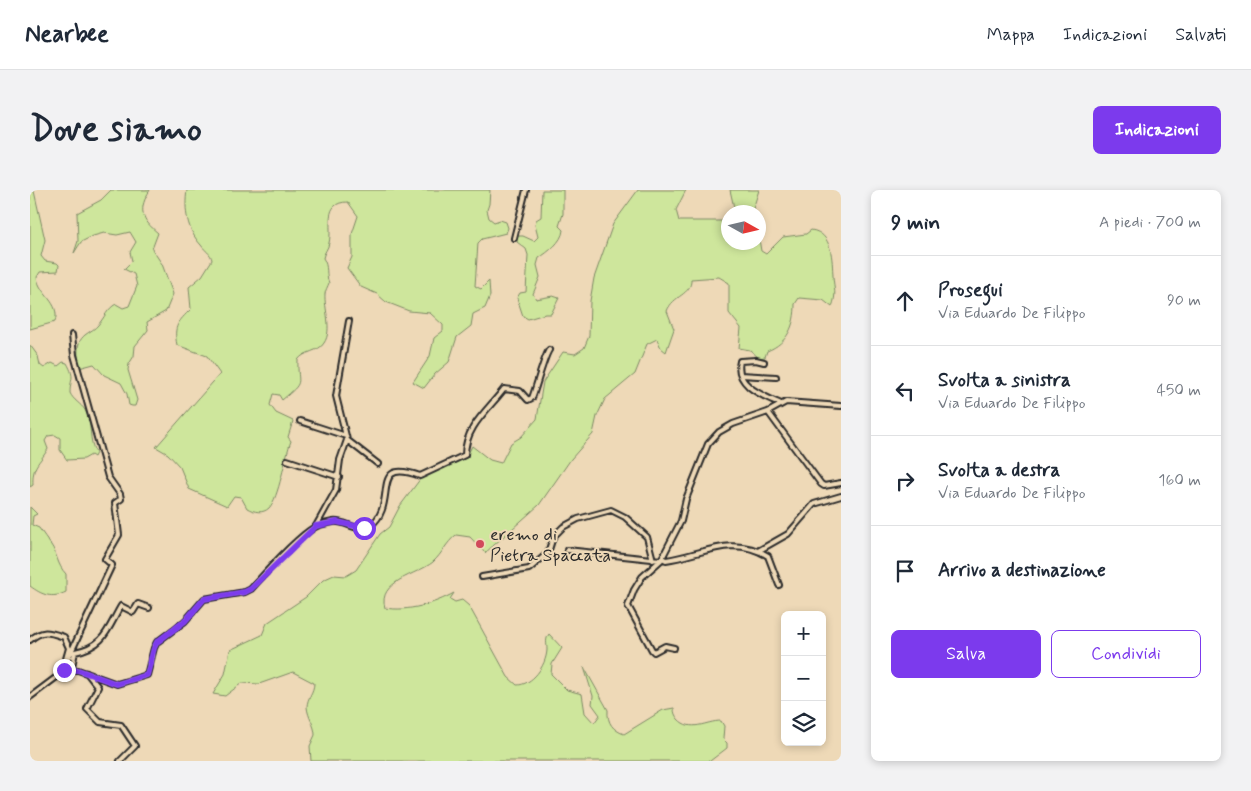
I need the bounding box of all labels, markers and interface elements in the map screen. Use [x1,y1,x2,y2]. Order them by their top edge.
text: Nearbee [25,19,109,50]
text: Mappa [987,23,1035,47]
text: Indicazioni [1063,23,1147,47]
text: Salvati [1175,23,1226,47]
button: Indicazioni [1093,106,1221,154]
text: Dove siamo [30,107,202,153]
north arrow [721,205,766,250]
text: 9 min [891,209,940,237]
text: A piedi · 700 m [1099,212,1201,233]
text: Prosegui [938,278,1003,303]
icon: ahead [891,287,919,315]
text: 90 m [1167,290,1201,311]
text: Via Eduardo De Filippo [938,303,1086,324]
text: Svolta a sinistra [938,368,1071,393]
icon: left [891,377,919,405]
text: 450 m [1156,380,1201,401]
text: Via Eduardo De Filippo [938,393,1086,414]
text: Svolta a destra [938,458,1060,483]
icon: right [891,467,919,495]
text: 160 m [1158,470,1201,491]
text: Via Eduardo De Filippo [938,483,1086,504]
route start [353,517,376,540]
place label: eremo di Pietra Spaccata [490,523,611,568]
marker: eremo di Pietra Spaccata [474,538,486,550]
icon: arrive [891,557,919,585]
text: Arrivo a destinazione [938,558,1106,583]
map controls [781,611,826,746]
button: + [781,611,826,656]
button: Salva [891,630,1041,678]
button: Condividi [1051,630,1201,678]
button: − [781,656,826,701]
route end [53,659,76,682]
button: layers [781,701,826,746]

